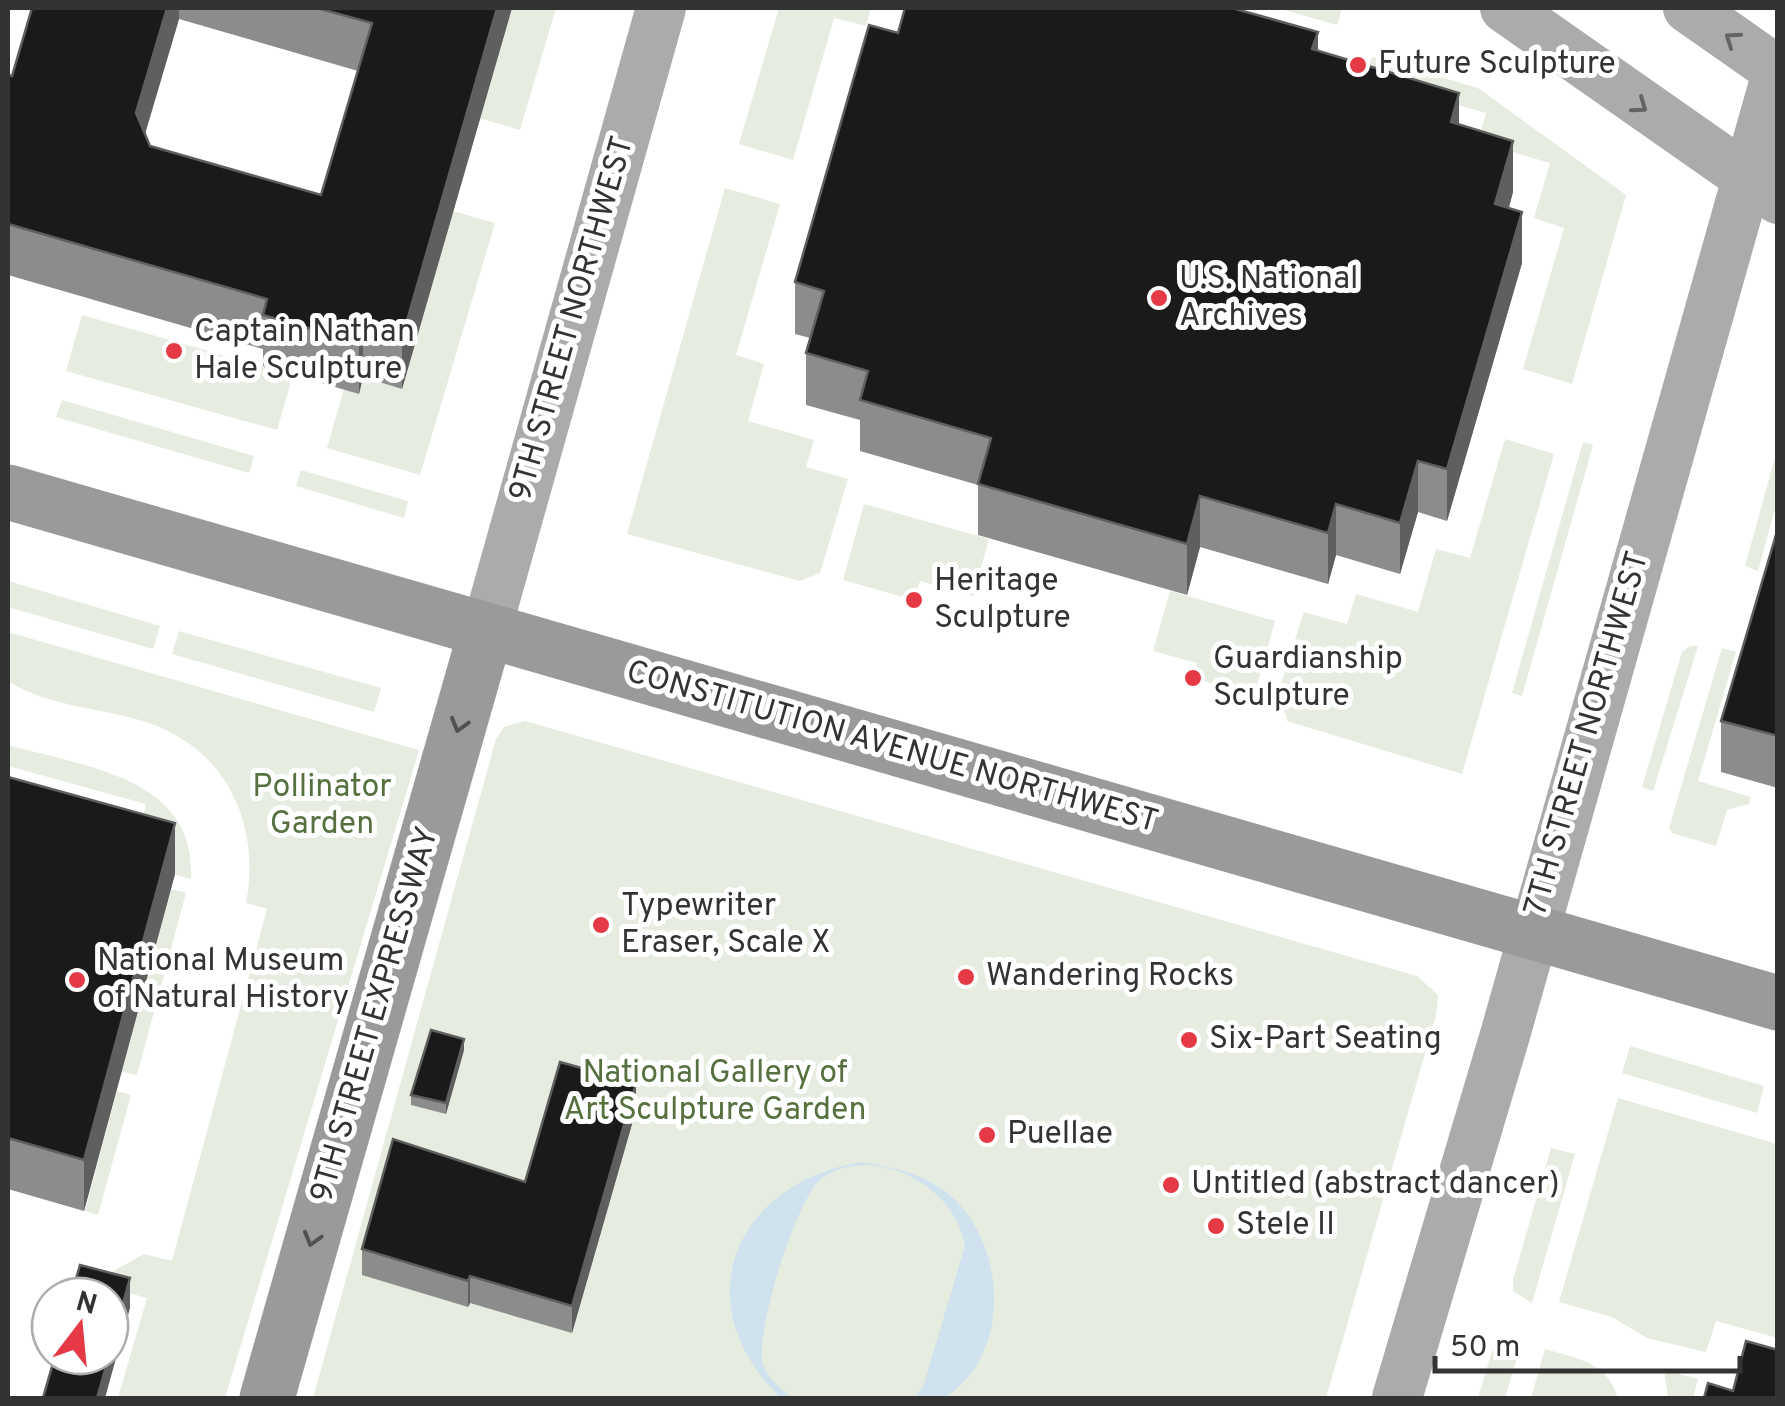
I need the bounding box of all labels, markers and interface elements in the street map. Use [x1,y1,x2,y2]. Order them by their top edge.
one-way arrow [1725,33,1743,51]
place label: Future Sculpture [1378,45,1616,85]
marker: Future Sculpture [1347,54,1369,76]
one-way arrow [1629,94,1647,112]
street label: 9TH STREET NORTHWEST [502,132,644,506]
place label: U.S. National Archives [1179,260,1358,337]
marker: U.S. National Archives [1148,287,1170,309]
place label: Captain Nathan Hale Sculpture [194,313,415,390]
marker: Captain Nathan Hale Sculpture [163,340,185,362]
street label: 7TH STREET NORTHWEST [1517,547,1659,921]
place label: Heritage Sculpture [934,562,1071,639]
marker: Heritage Sculpture [903,589,925,611]
place label: Guardianship Sculpture [1213,640,1403,717]
street label: CONSTITUTION AVENUE NORTHWEST [622,653,1162,843]
marker: Guardianship Sculpture [1182,667,1204,689]
one-way arrow [450,716,471,733]
park label: Pollinator Garden [252,768,392,845]
street label: 9TH STREET EXPRESSWAY [303,823,449,1207]
place label: Typewriter Eraser, Scale X [621,887,831,964]
marker: Typewriter Eraser, Scale X [590,914,612,936]
place label: National Museum of Natural History [97,942,349,1019]
place label: Wandering Rocks [986,957,1234,997]
marker: Wandering Rocks [955,966,977,988]
marker: National Museum of Natural History [66,969,88,991]
place label: Six-Part Seating [1209,1020,1442,1060]
marker: Six-Part Seating [1178,1029,1200,1051]
park label: National Gallery of Art Sculpture Garden [563,1054,867,1131]
place label: Puellae [1007,1115,1113,1155]
marker: Puellae [976,1124,998,1146]
place label: Untitled (abstract dancer) [1191,1165,1560,1205]
marker: Untitled (abstract dancer) [1160,1174,1182,1196]
place label: Stele II [1236,1206,1335,1246]
marker: Stele II [1205,1215,1227,1237]
one-way arrow [303,1230,324,1247]
north arrow [30,1276,130,1376]
text: N [71,1285,101,1325]
scale bar [1435,1311,1740,1373]
text: 50 m [1450,1330,1520,1367]

